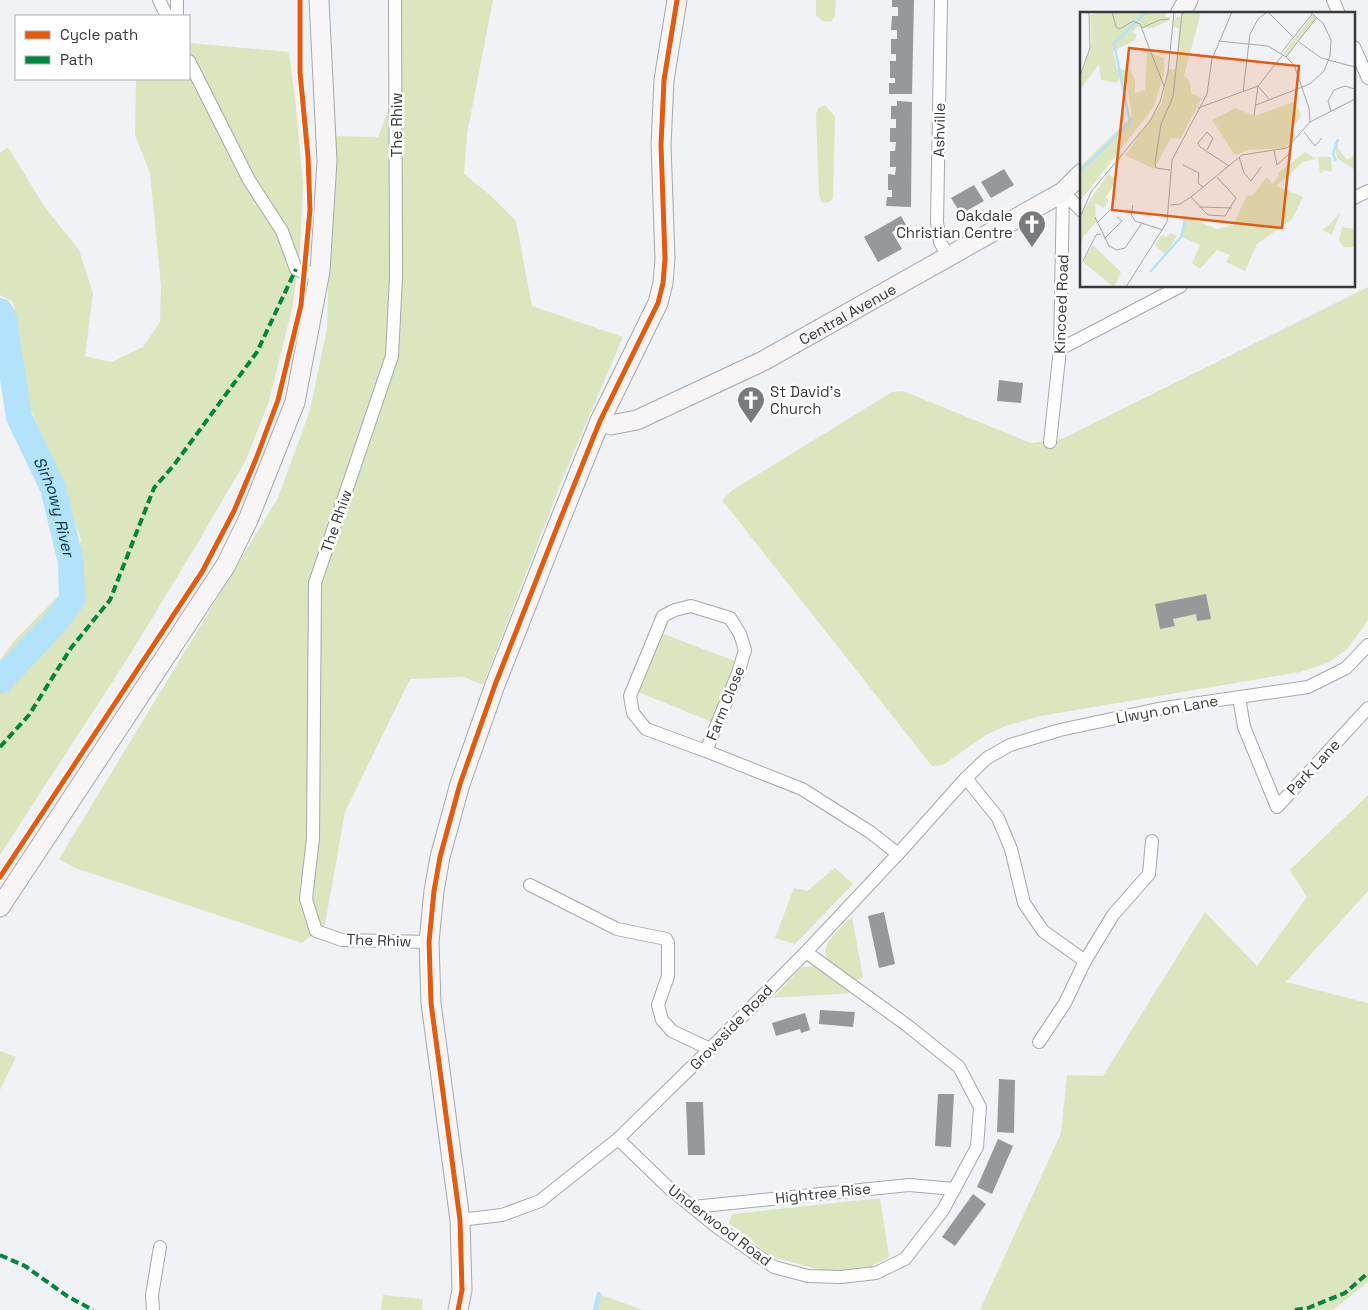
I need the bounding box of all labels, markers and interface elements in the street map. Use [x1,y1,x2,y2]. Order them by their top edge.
inset map [1080,12,1356,288]
legend [15,15,190,80]
text: Cycle path [60,25,138,44]
text: Path [60,50,93,69]
street label: The Rhiw [387,92,406,158]
street label: Ashville [929,103,949,157]
place label: Oakdale Christian Centre [896,206,1013,242]
church icon: Oakdale Christian Centre [1017,209,1047,248]
street label: Kincoed Road [1050,254,1072,354]
street label: Central Avenue [795,279,899,349]
place label: St David's Church [770,382,841,418]
church icon: St David's Church [736,385,766,424]
water label: Sirhowy River [29,453,80,561]
street label: The Rhiw [316,487,356,555]
street label: Farm Close [702,663,749,743]
street label: Llwyn on Lane [1114,691,1220,727]
street label: Park Lane [1282,735,1344,799]
street label: The Rhiw [346,929,412,951]
street label: Groveside Road [685,980,777,1074]
street label: Hightree Rise [774,1179,872,1207]
street label: Underwood Road [665,1180,775,1270]

